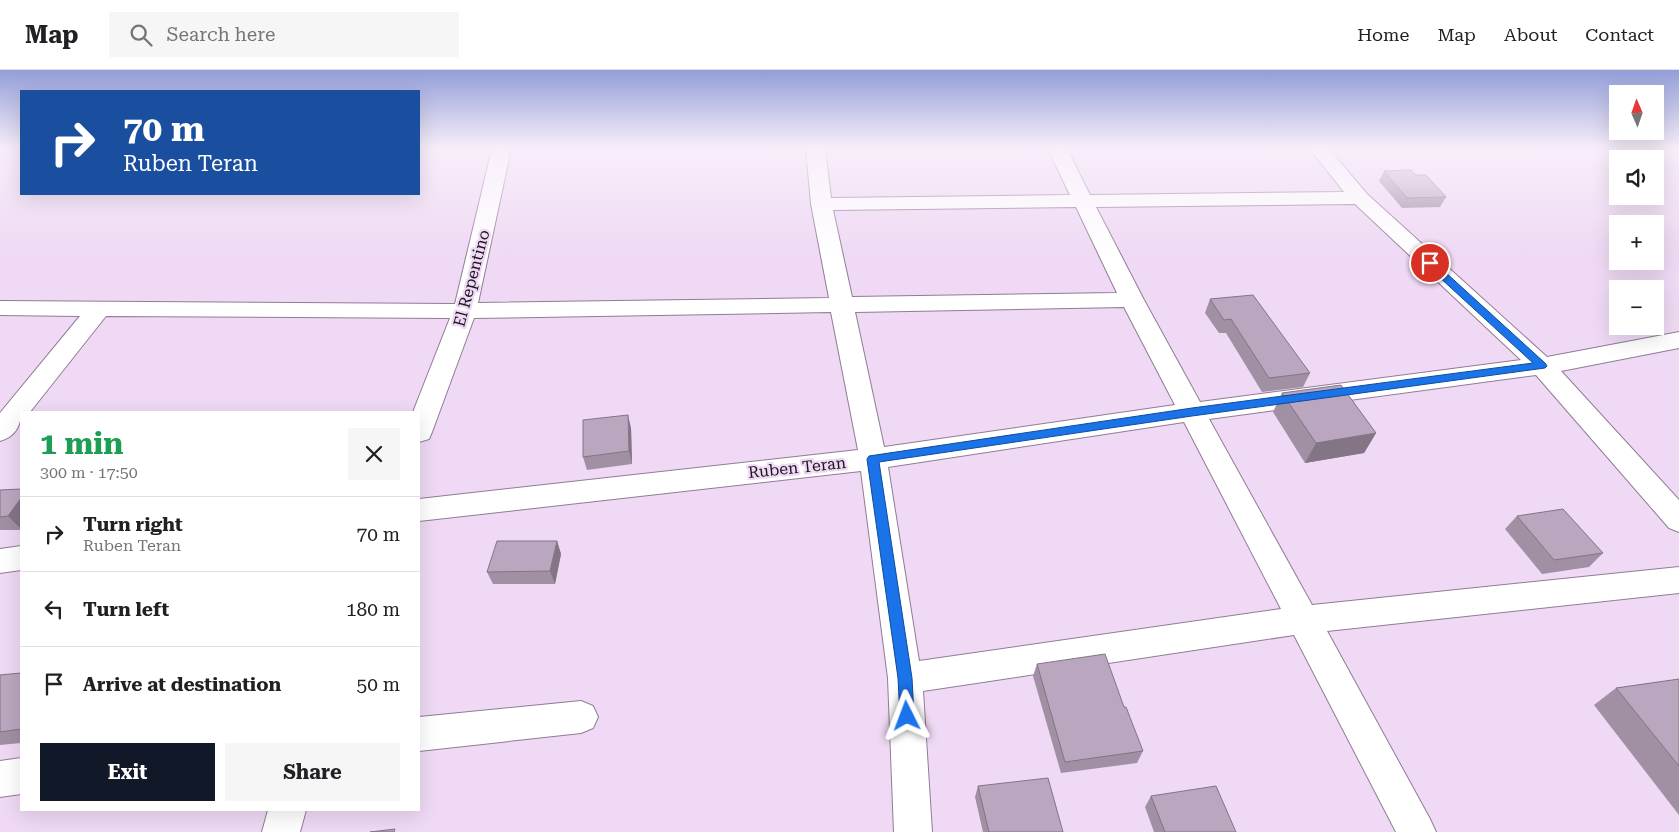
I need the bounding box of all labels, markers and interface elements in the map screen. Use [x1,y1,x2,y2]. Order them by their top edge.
search box [109,12,459,57]
text: Map [25,21,79,49]
icon: search [127,21,155,49]
text: Search here [167,23,275,46]
text: Home [1357,24,1409,45]
text: Map [1437,24,1476,45]
text: About [1504,24,1557,45]
text: Contact [1585,24,1654,45]
north arrow [1609,85,1664,140]
map controls [1609,85,1664,335]
text: 70 m [123,109,205,150]
icon: right [40,110,105,175]
button: sound [1609,150,1664,205]
text: Ruben Teran [123,151,258,176]
button: + [1609,215,1664,270]
street label: El Repentino [449,227,494,329]
pin [1409,242,1451,284]
icon: arrive [1416,249,1444,277]
button: − [1609,280,1664,335]
text: 1 min [40,426,123,461]
button: close [348,428,400,480]
street label: Ruben Teran [747,453,847,482]
text: 300 m · 17:50 [40,463,138,482]
text: Turn right [83,513,183,536]
icon: right [40,520,68,548]
text: 70 m [357,523,400,546]
text: Ruben Teran [83,536,181,555]
icon: left [40,595,68,623]
text: Turn left [83,598,169,621]
text: 180 m [346,598,400,621]
icon: arrive [40,670,68,698]
text: Arrive at destination [83,673,281,696]
text: 50 m [357,673,400,696]
position arrow [880,689,932,741]
button: Exit [40,743,215,801]
button: Share [225,743,400,801]

